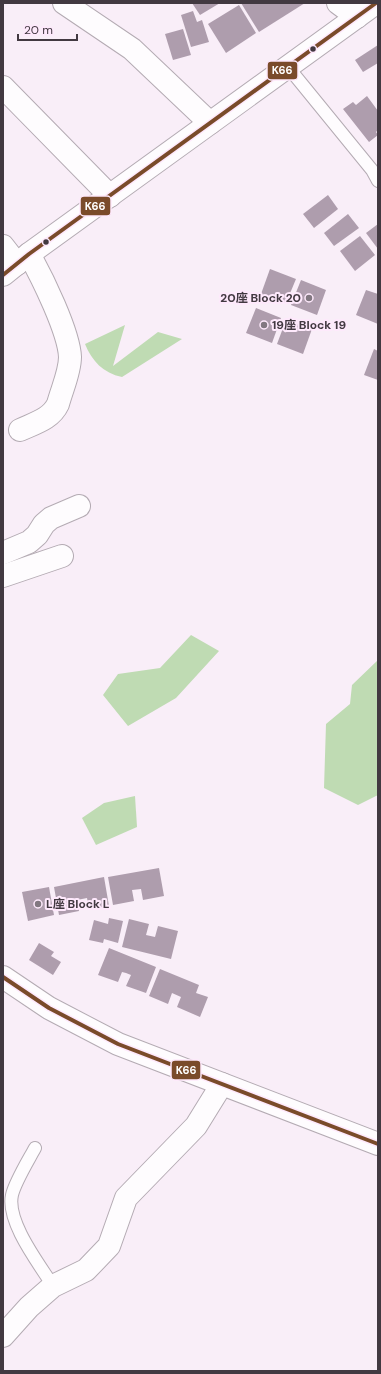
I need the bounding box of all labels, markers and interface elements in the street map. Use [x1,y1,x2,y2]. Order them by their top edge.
scale bar [18,16,77,42]
text: 20 m [24,22,53,38]
unlabelled marker [308,44,318,54]
line badge: K66 [267,61,298,80]
text: K66 [272,63,292,77]
line badge: K66 [80,196,111,216]
text: K66 [85,199,105,213]
unlabelled marker [41,237,51,247]
place label: 20座 Block 20 [220,290,301,306]
marker: 20座 Block 20 [304,293,314,303]
place label: 19座 Block 19 [272,317,346,333]
marker: 19座 Block 19 [259,320,269,330]
place label: L座 Block L [46,896,110,912]
marker: L座 Block L [33,899,43,909]
line badge: K66 [171,1060,201,1080]
text: K66 [176,1063,196,1077]

